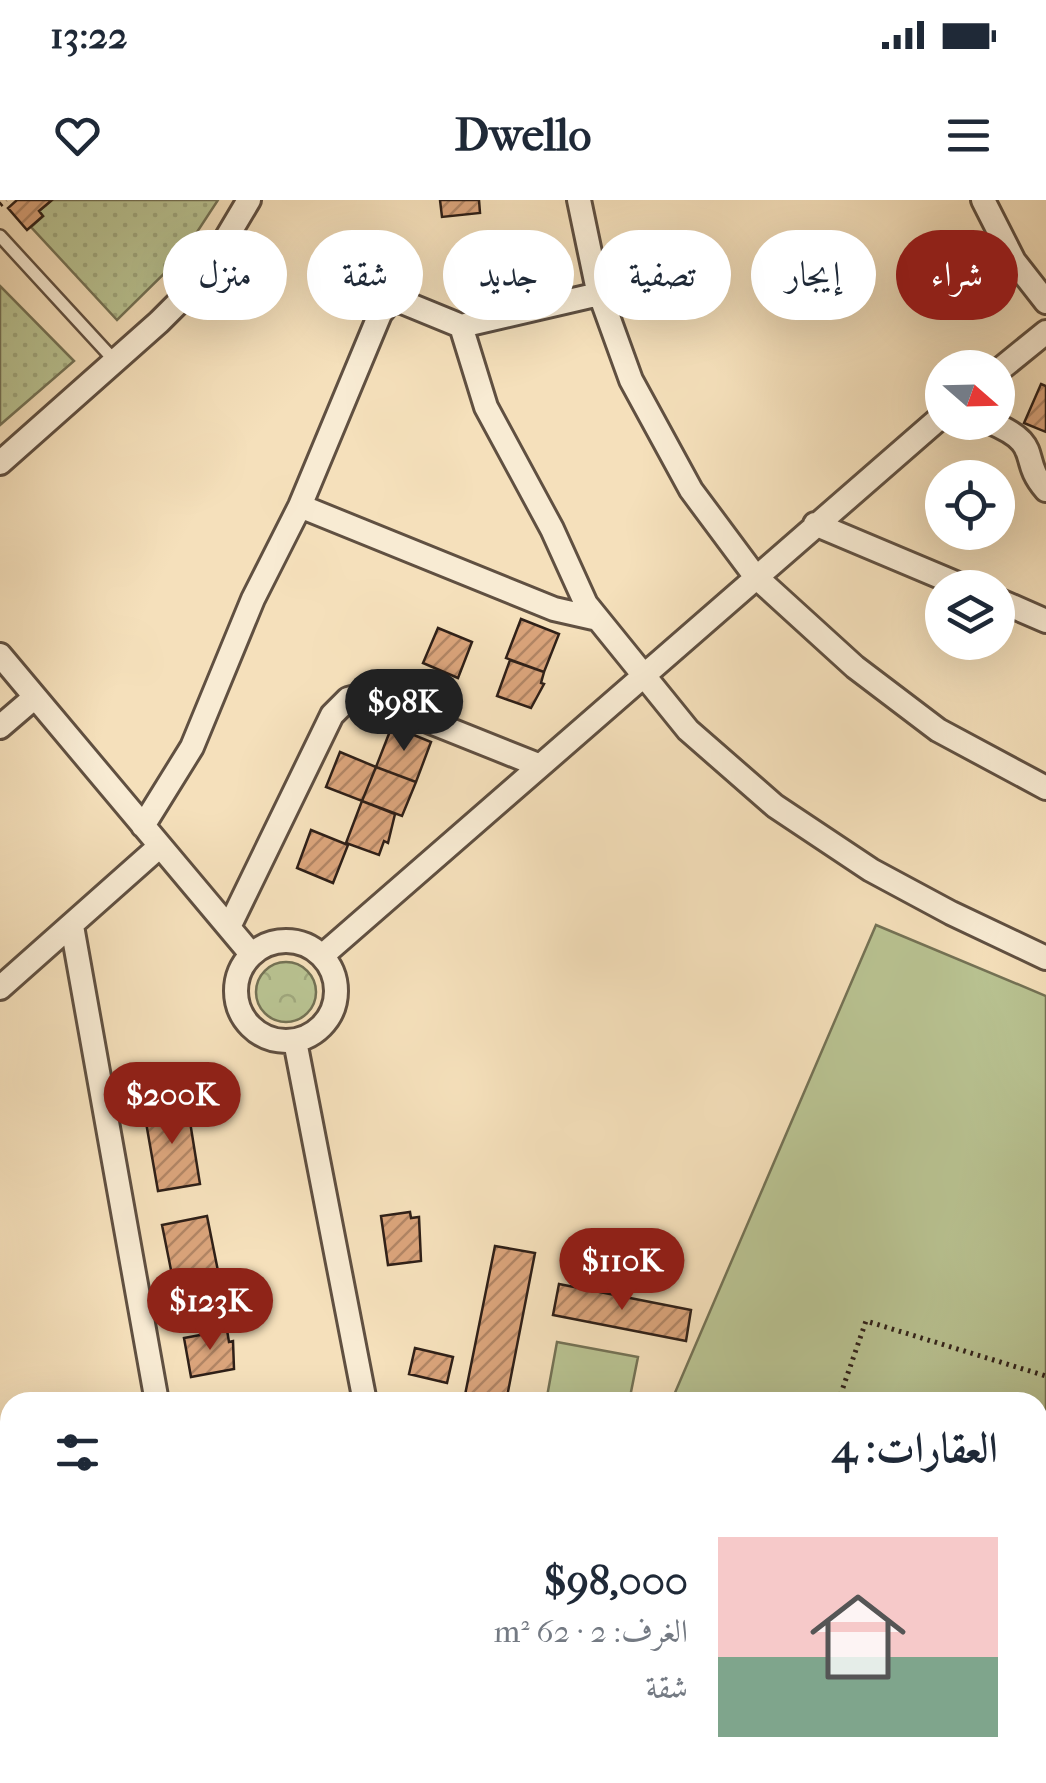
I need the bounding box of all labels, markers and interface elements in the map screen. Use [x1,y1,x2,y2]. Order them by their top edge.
text: 13:22 [50,13,127,58]
icon: heart [50,108,105,163]
icon: menu [941,108,996,163]
text: Dwello [455,109,591,162]
chip: منزل [163,230,287,320]
chip: شقة [307,230,423,320]
chip: جديد [443,230,574,320]
chip: تصفية [594,230,731,320]
chip: إيجار [751,230,876,320]
chip: شراء [896,230,1018,320]
north arrow [925,350,1015,440]
map controls [925,350,1015,660]
button: locate [925,460,1015,550]
button: layers [925,570,1015,660]
pin: $98K [345,669,463,754]
text: $98K [367,683,441,720]
pin: $200K [102,1062,242,1147]
text: $200K [126,1076,218,1113]
pin: $110K [552,1228,692,1313]
text: $110K [581,1242,663,1279]
pin: $123K [140,1268,280,1353]
text: $123K [169,1282,251,1319]
text: العقارات: 4 [832,1424,998,1473]
icon: filters [50,1425,105,1480]
text: $98,000 [544,1557,688,1606]
icon: home [798,1577,918,1697]
text: الغرف: 2 · 62 m² [494,1613,688,1650]
text: شقة [646,1669,688,1706]

